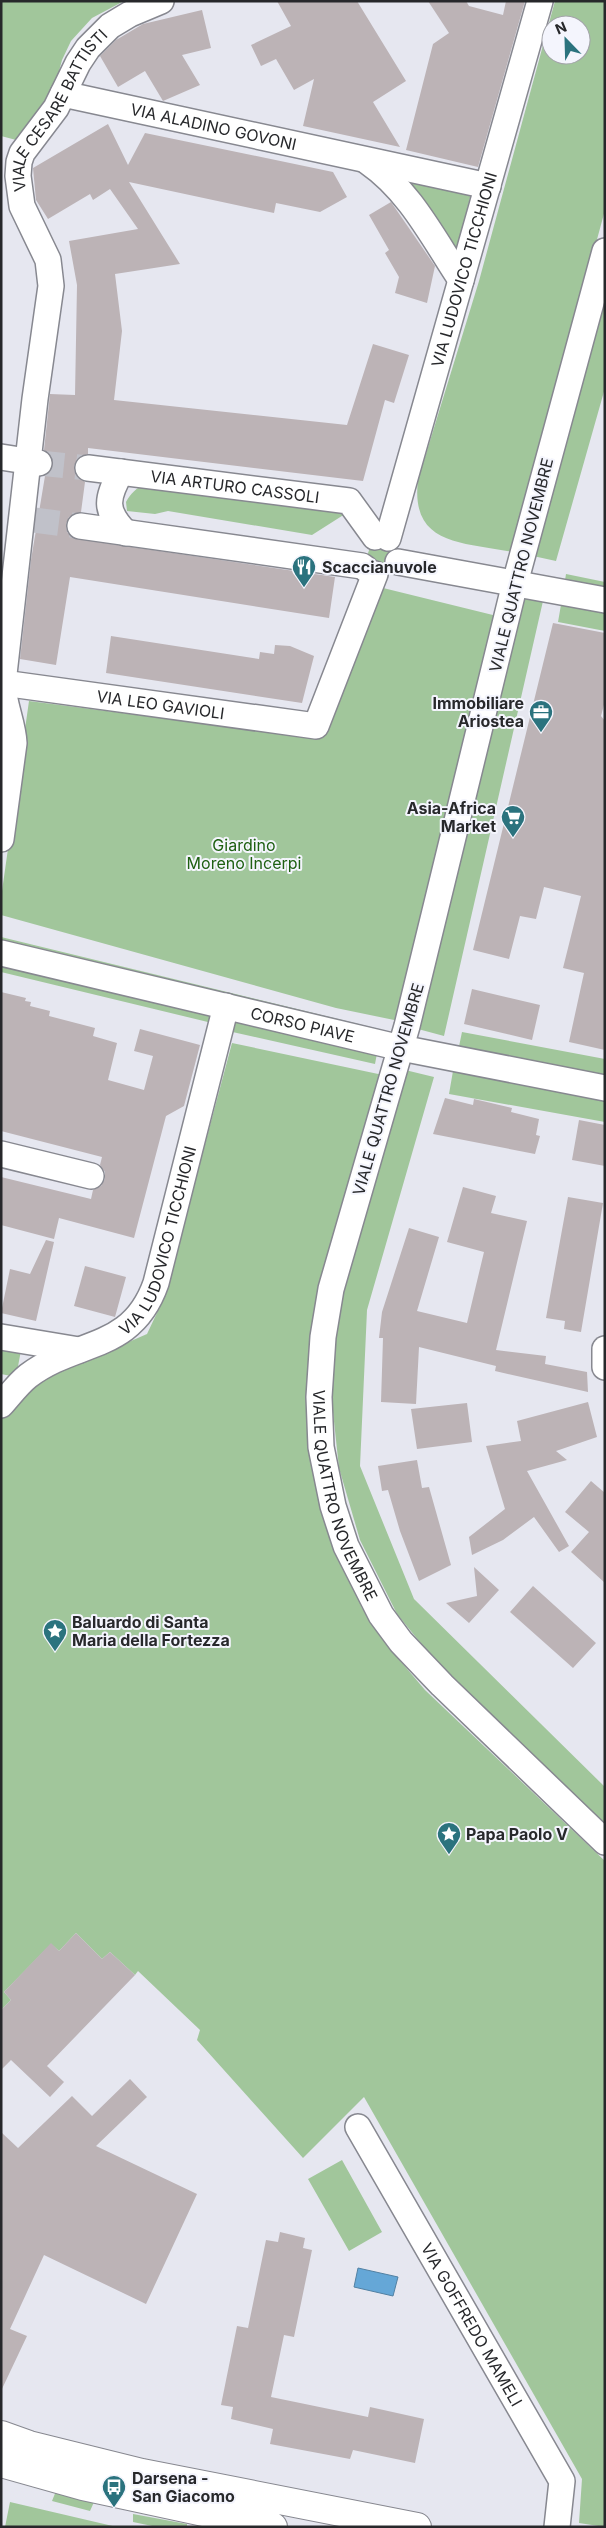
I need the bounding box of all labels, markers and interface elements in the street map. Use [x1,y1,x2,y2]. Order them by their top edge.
north arrow [541,15,591,65]
text: N [552,18,569,37]
street label: VIALE CESARE BATTISTI [8,25,111,193]
street label: VIA ALADINO GOVONI [129,99,298,154]
street label: VIA LUDOVICO TICCHIONI [427,170,501,369]
street label: VIALE QUATTRO NOVEMBRE [485,456,557,674]
street label: VIA ARTURO CASSOLI [149,466,320,507]
restaurant icon: Scaccianuvole [291,554,317,588]
place label: Scaccianuvole [322,557,437,577]
street label: VIA LEO GAVIOLI [95,686,226,723]
place label: Immobiliare Ariostea [432,693,524,731]
office icon: Immobiliare Ariostea [528,699,554,733]
place label: Asia-Africa Market [407,798,496,836]
supermarket icon: Asia-Africa Market [500,804,526,838]
park label: Giardino Moreno Incerpi [187,835,301,873]
street label: VIALE QUATTRO NOVEMBRE [348,981,428,1197]
street label: CORSO PIAVE [249,1003,357,1047]
street label: VIA LUDOVICO TICCHIONI [115,1144,200,1339]
street label: VIALE QUATTRO NOVEMBRE [309,1389,382,1604]
place label: Baluardo di Santa Maria della Fortezza [72,1612,230,1650]
place icon: Baluardo di Santa Maria della Fortezza [42,1618,68,1652]
place icon: Papa Paolo V [436,1821,462,1855]
place label: Papa Paolo V [466,1824,568,1844]
street label: VIA GOFFREDO MAMELI [417,2239,527,2410]
place label: Darsena - San Giacomo [132,2468,235,2506]
bus stop icon: Darsena - San Giacomo [101,2474,127,2508]

